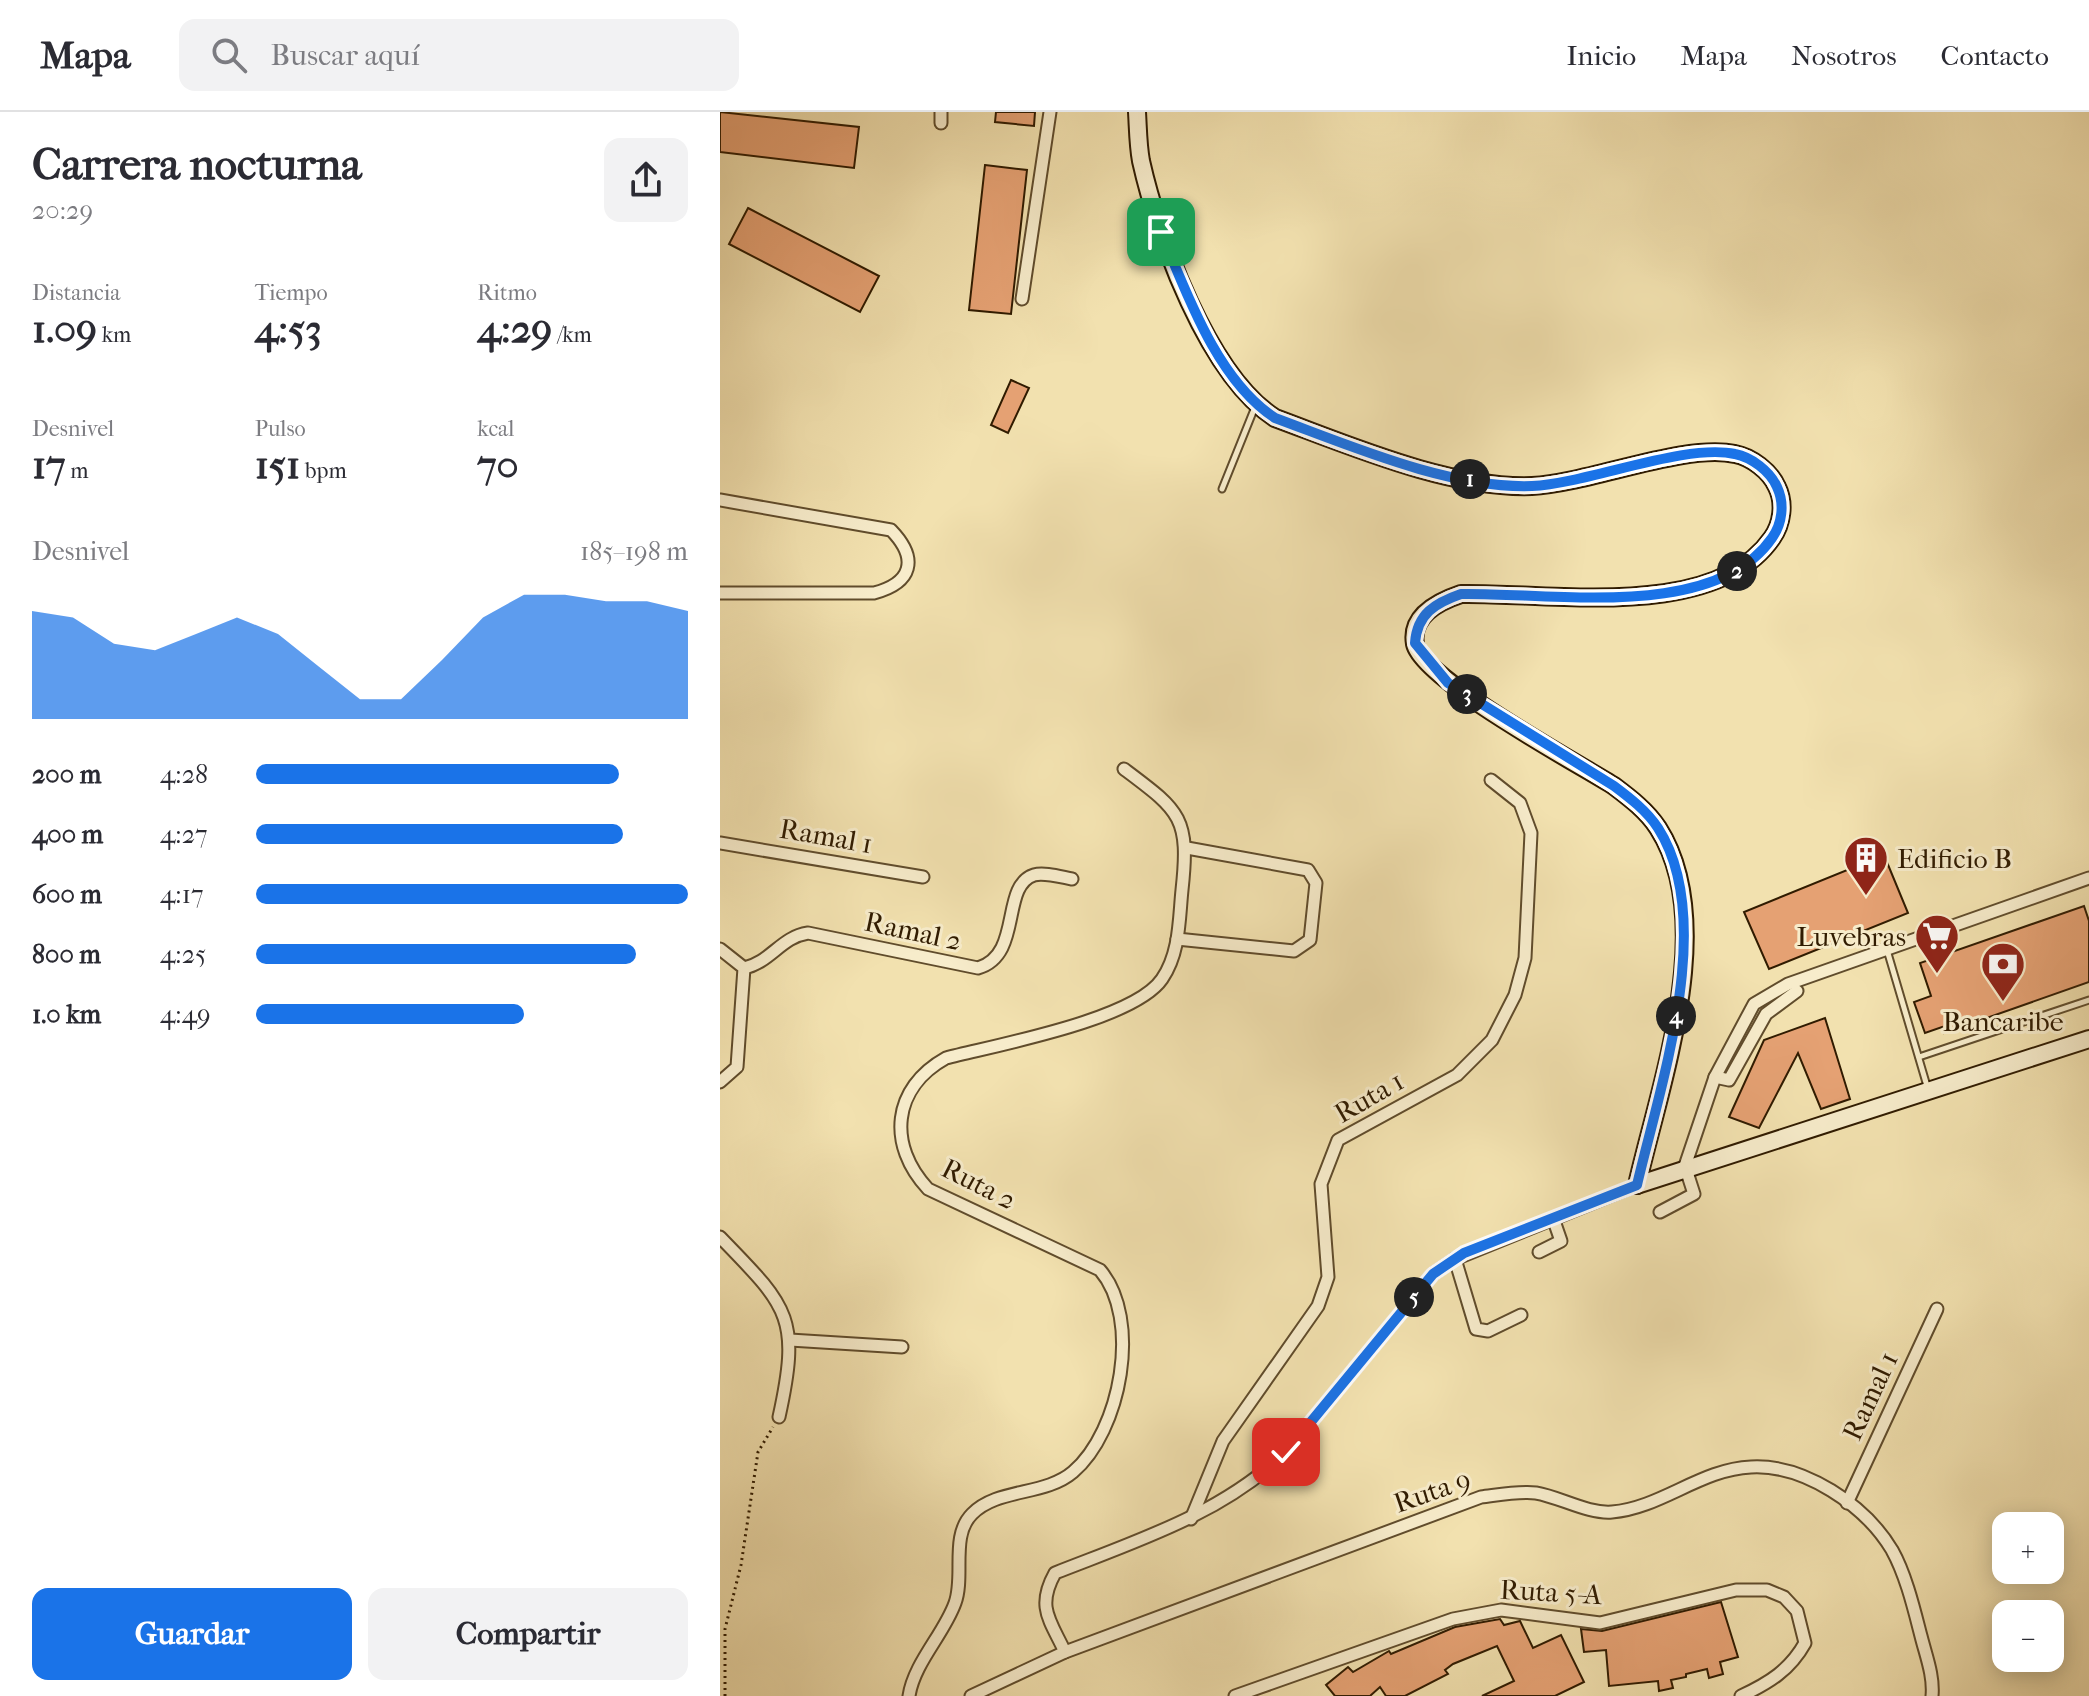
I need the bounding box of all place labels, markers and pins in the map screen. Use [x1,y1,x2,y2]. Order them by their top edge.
pin [1127,198,1195,266]
pin: 1 [1450,459,1490,499]
pin: 2 [1717,551,1757,591]
pin: 3 [1447,674,1487,714]
building icon: Edificio B [1842,834,1890,897]
place label: Edificio B [1897,842,2012,875]
supermarket icon: Luvebras [1913,912,1961,975]
place label: Luvebras [1797,920,1906,953]
bank icon: Bancaribe [1979,940,2027,1003]
pin: 4 [1656,996,1696,1036]
place label: Bancaribe [1942,1005,2064,1038]
pin: 5 [1394,1277,1434,1317]
pin [1252,1418,1320,1486]

